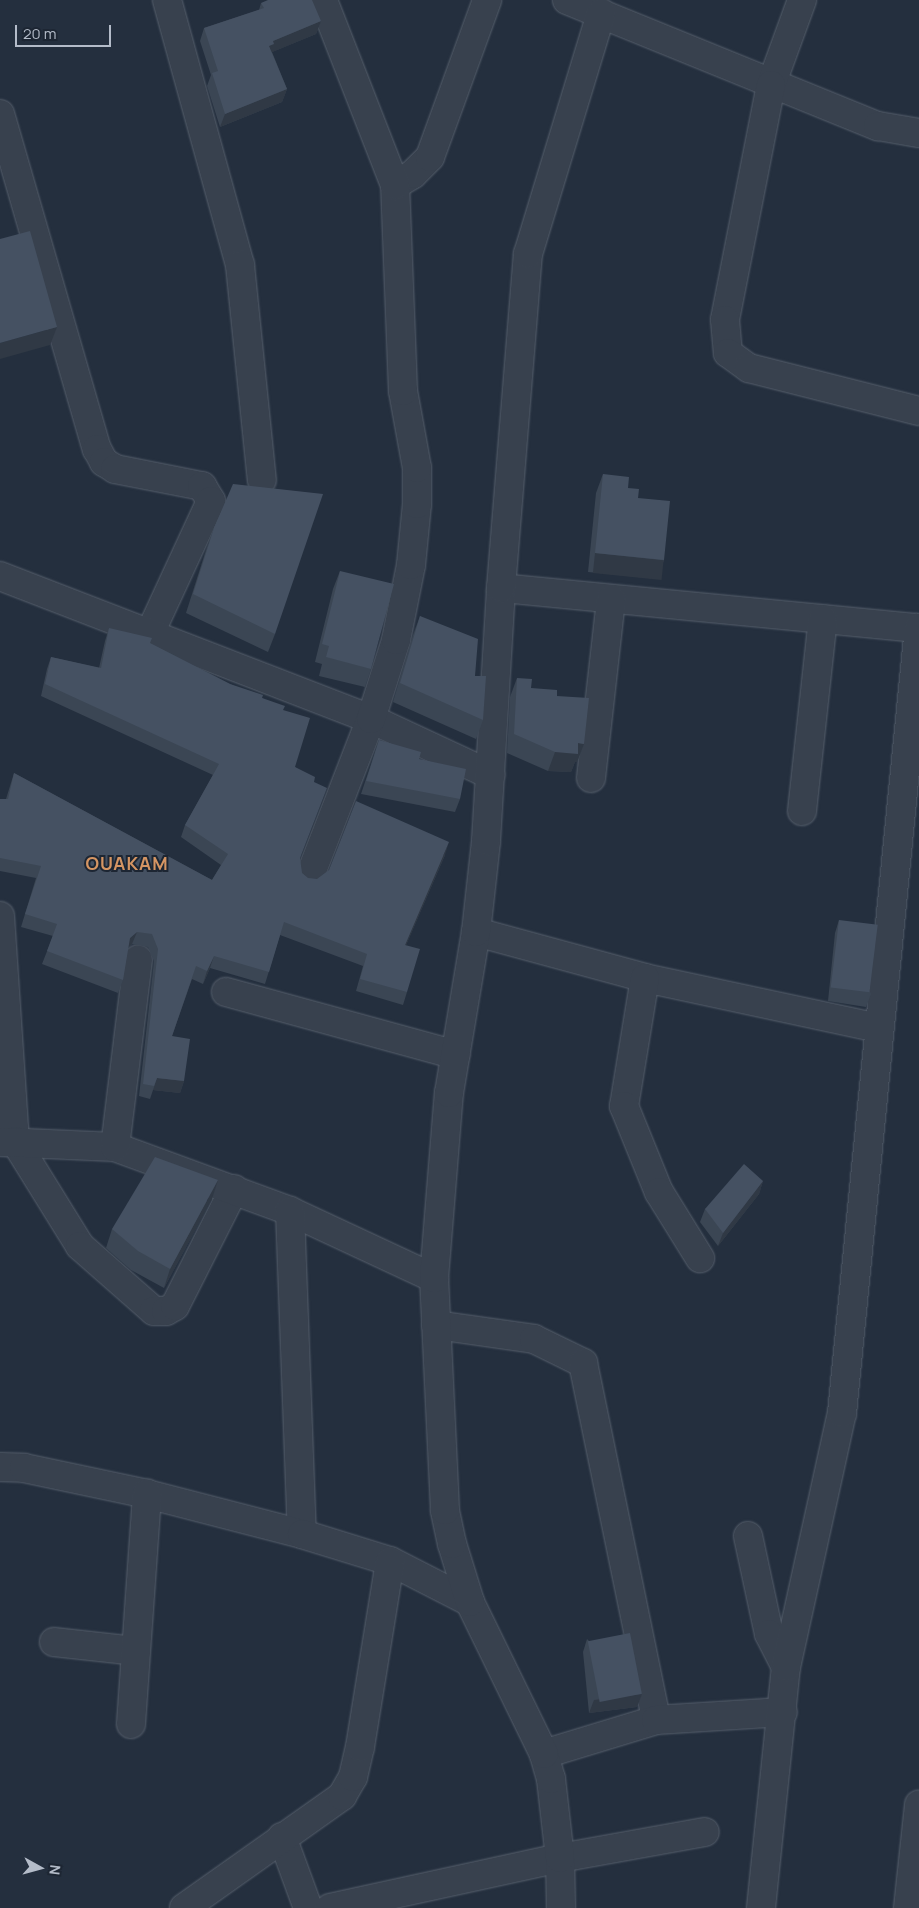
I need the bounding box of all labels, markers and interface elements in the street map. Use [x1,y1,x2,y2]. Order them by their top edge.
scale bar [18,15,114,47]
text: 20 m [23,23,56,44]
district label: OUAKAM [85,852,169,874]
north arrow [15,1843,65,1893]
text: N [45,1864,65,1876]

